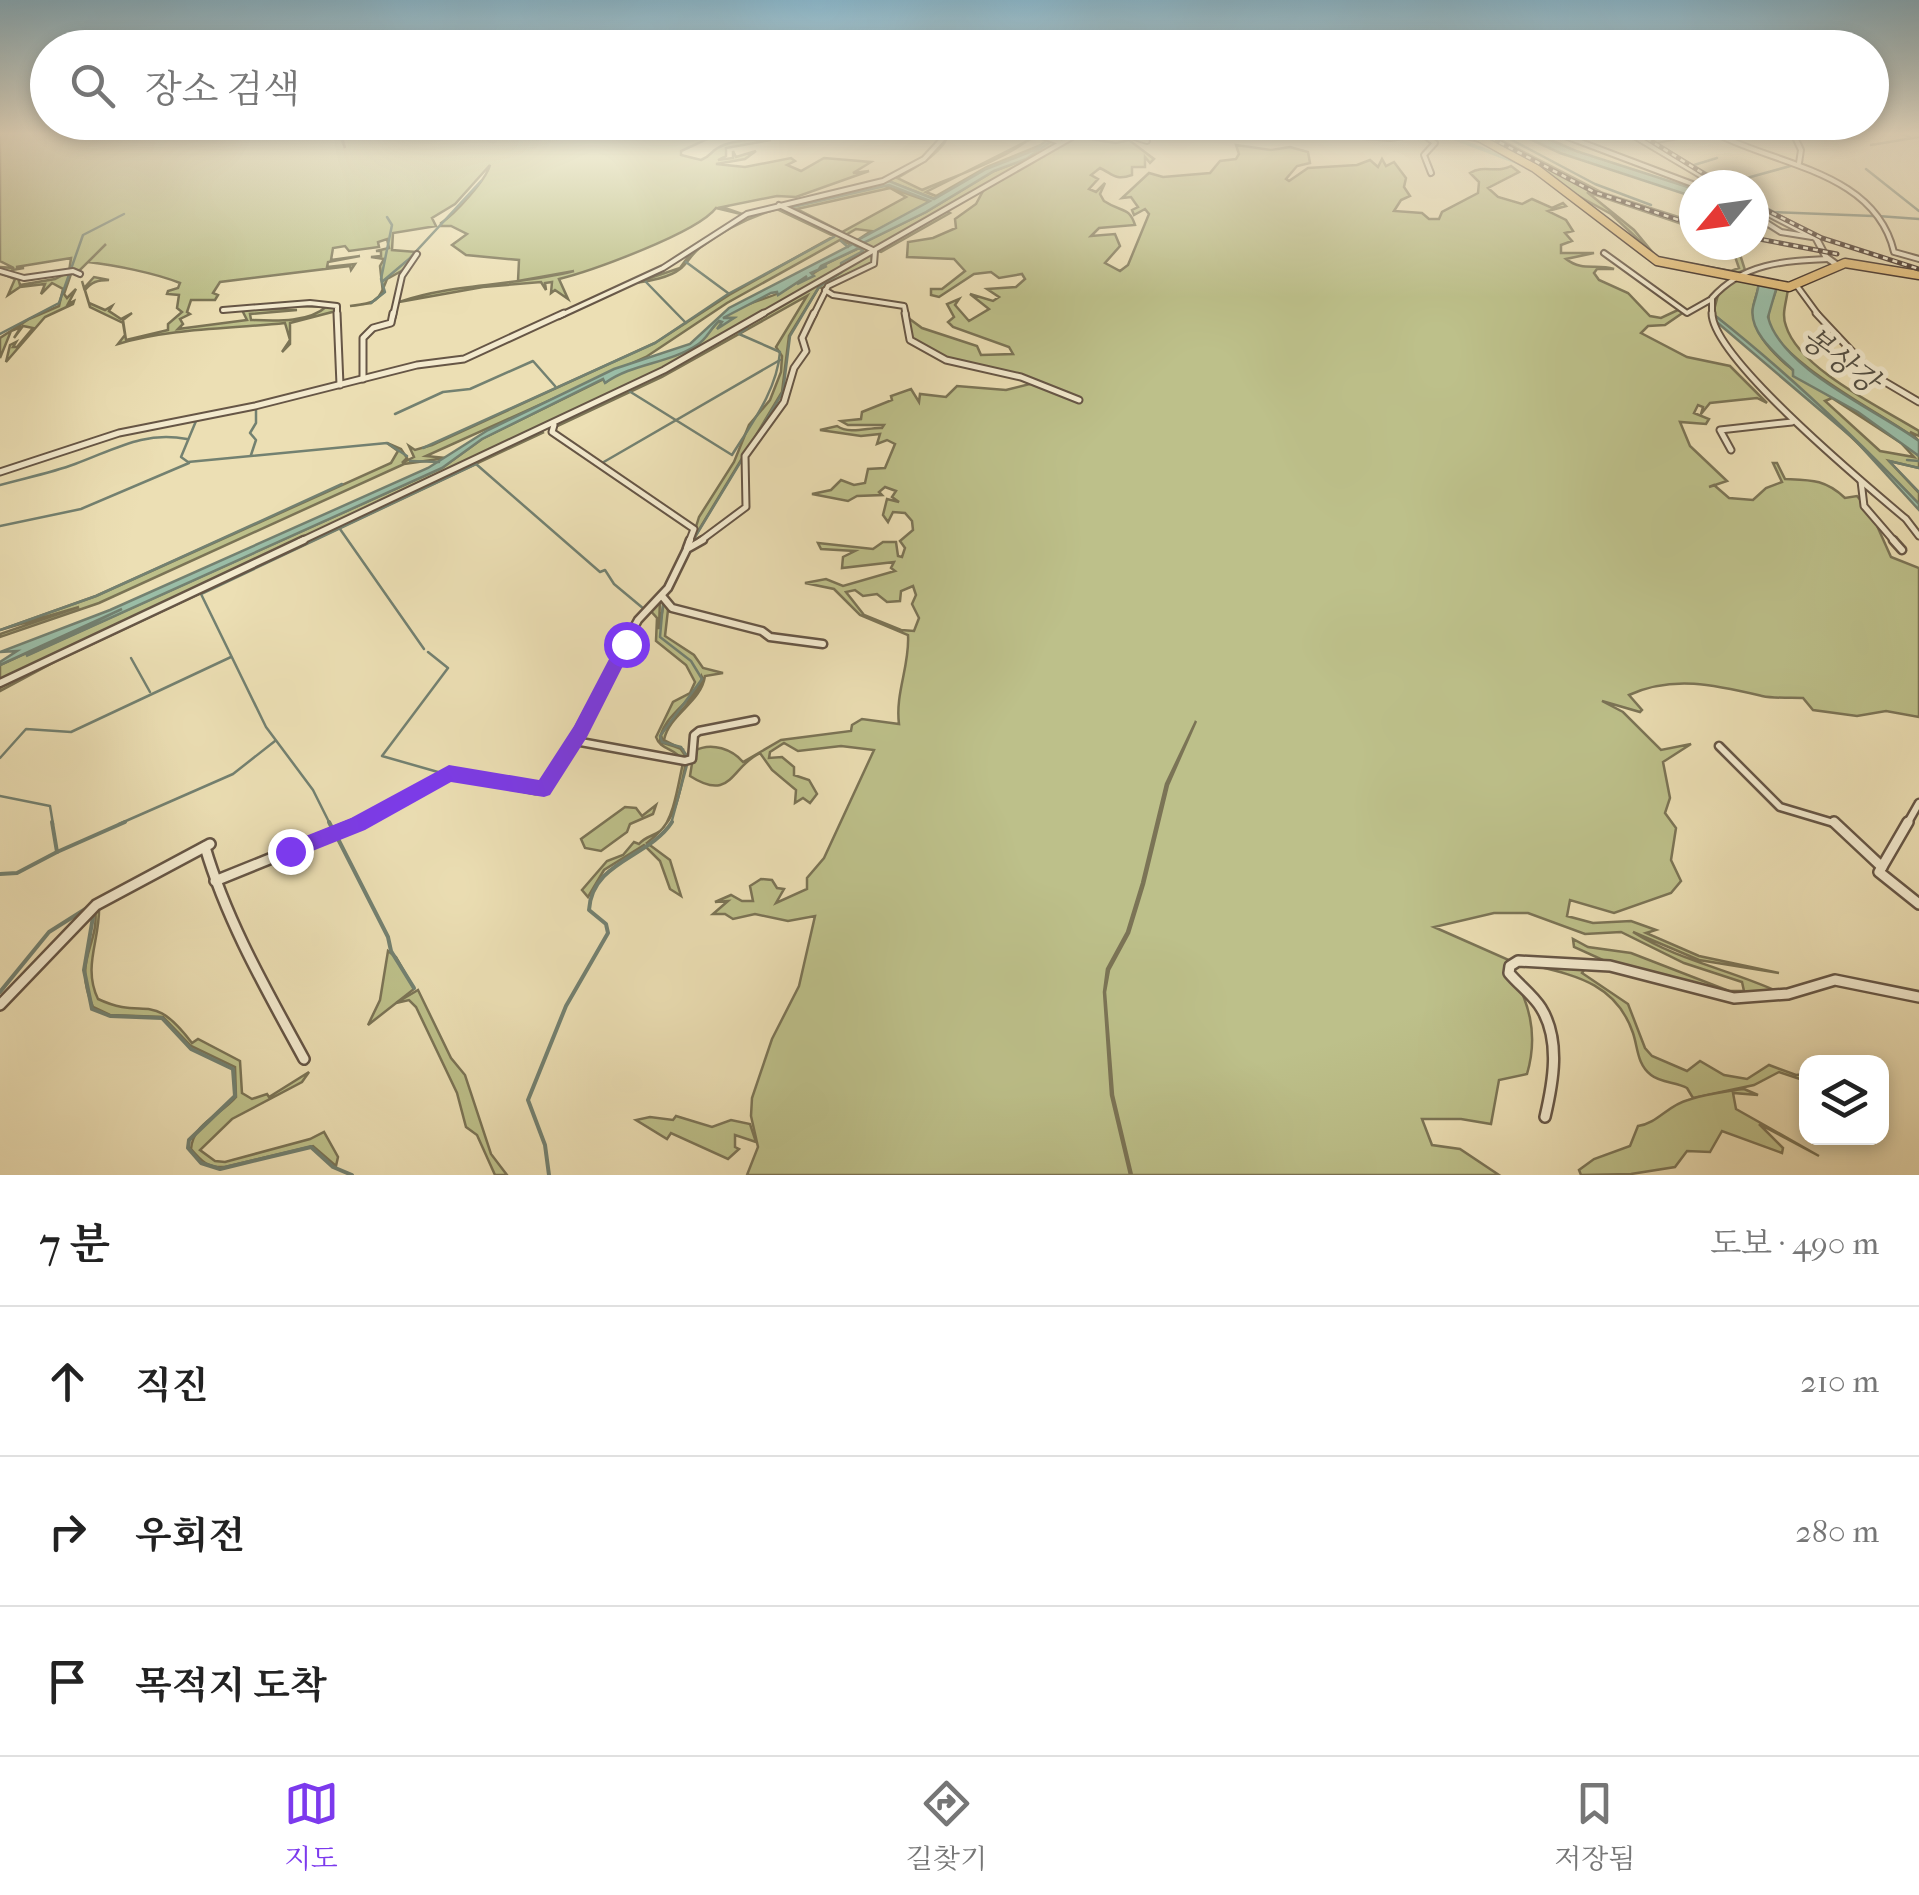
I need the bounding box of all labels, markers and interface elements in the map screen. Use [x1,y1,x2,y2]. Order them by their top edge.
search box [30,30,1889,140]
icon: search [65,58,120,113]
text: 장소 검색 [145,67,300,112]
north arrow [1679,170,1769,260]
water label: 봉상강 [1794,320,1888,403]
route start [604,622,650,668]
route end [268,829,314,875]
map controls [1799,1055,1889,1145]
button: layers [1799,1055,1889,1145]
text: 7 분 [40,1220,110,1269]
text: 도보 · 490 m [1710,1225,1879,1262]
icon: ahead [40,1354,95,1409]
text: 직진 [135,1363,208,1408]
text: 210 m [1800,1363,1879,1400]
icon: right [40,1504,95,1559]
text: 우회전 [135,1513,245,1558]
text: 280 m [1795,1513,1879,1550]
icon: arrive [40,1654,95,1709]
text: 목적지 도착 [135,1663,327,1708]
tab: 지도 [284,1776,339,1876]
tab: 길찾기 [906,1776,987,1876]
tab: 저장됨 [1554,1776,1635,1876]

